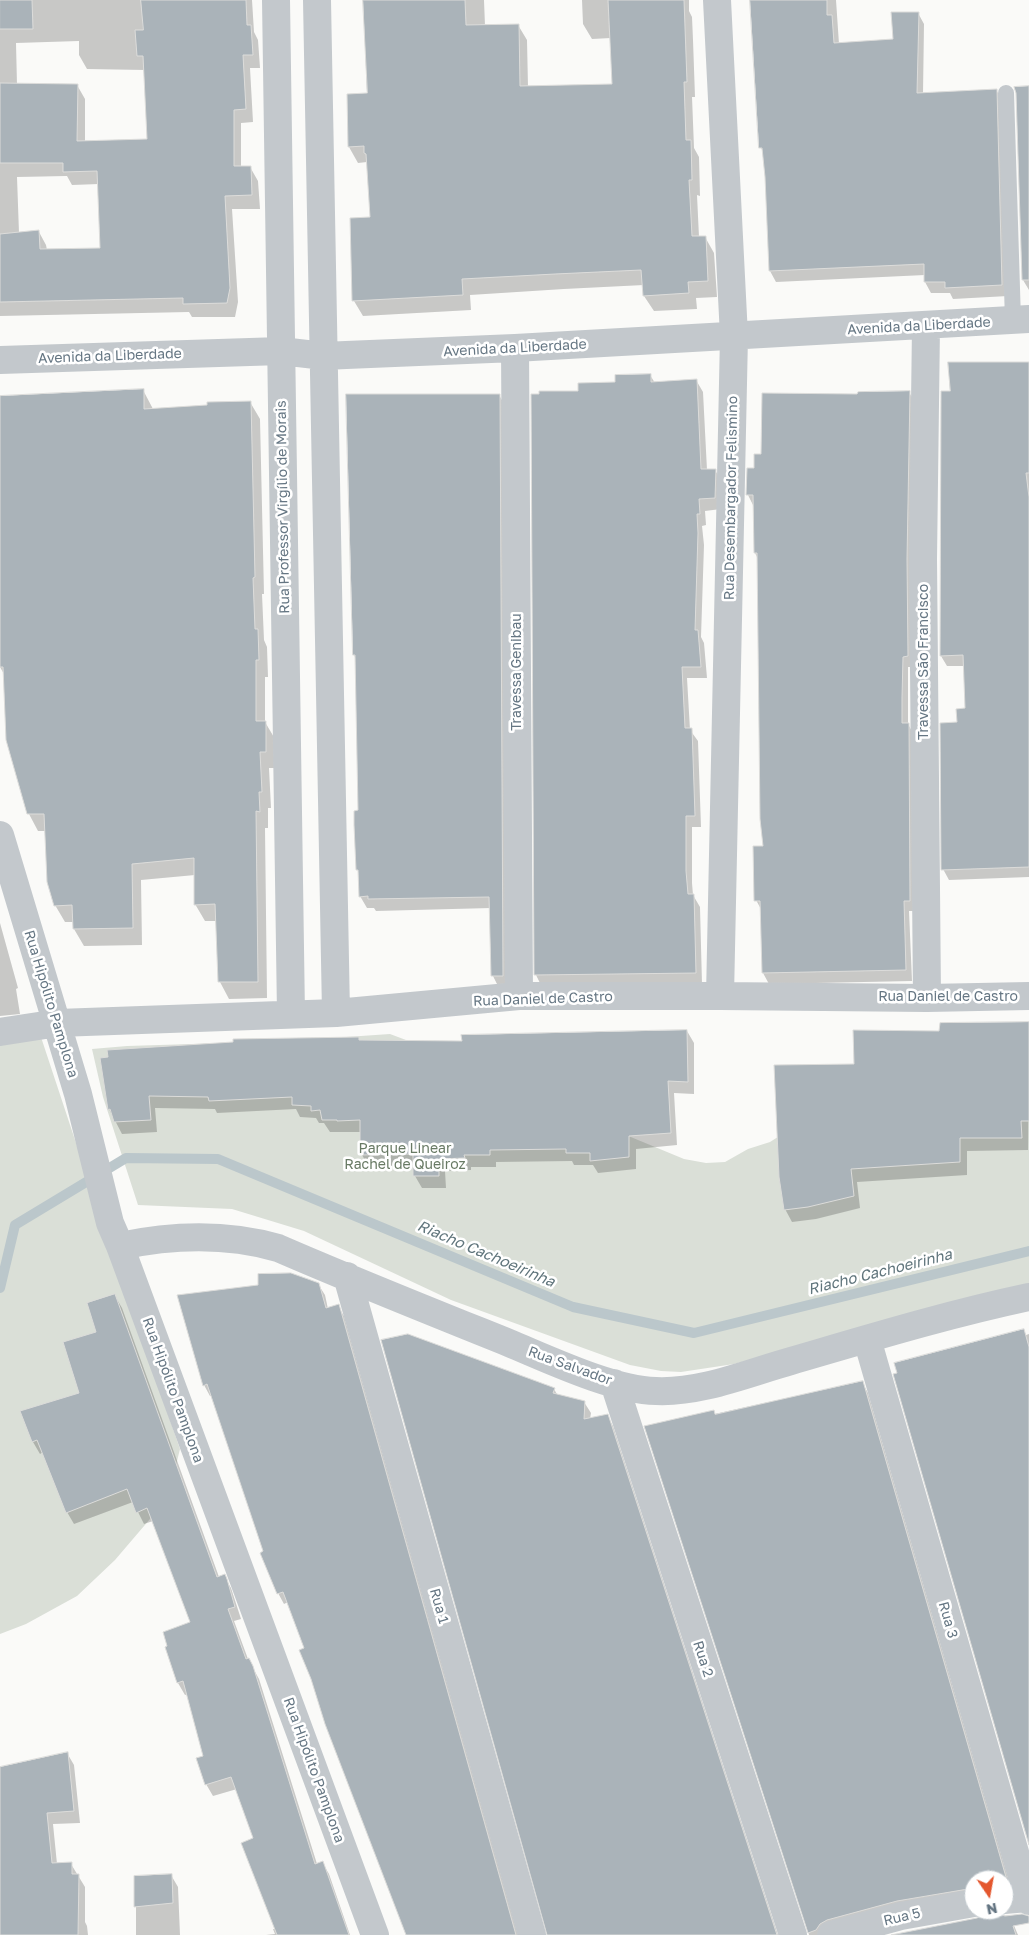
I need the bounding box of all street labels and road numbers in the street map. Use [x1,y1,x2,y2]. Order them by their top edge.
street label: Avenida da Liberdade [847,314,991,338]
street label: Avenida da Liberdade [443,336,587,360]
street label: Avenida da Liberdade [38,345,182,367]
street label: Rua Desembargador Felismino [721,396,741,600]
street label: Rua Professor Virgílio de Morais [273,400,293,614]
street label: Travessa São Francisco [916,584,932,740]
street label: Travessa Genibau [509,613,525,731]
street label: Rua Hipólito Pamplona [21,928,81,1080]
street label: Rua Daniel de Castro [473,988,613,1010]
street label: Rua Daniel de Castro [878,989,1018,1005]
street label: Rua Hipólito Pamplona [139,1315,207,1465]
street label: Rua Salvador [526,1343,614,1389]
street label: Rua 1 [426,1586,452,1626]
street label: Rua 3 [935,1600,961,1640]
street label: Rua 2 [689,1639,717,1679]
street label: Rua Hipólito Pamplona [280,1695,348,1845]
street label: Rua 5 [882,1905,922,1929]

